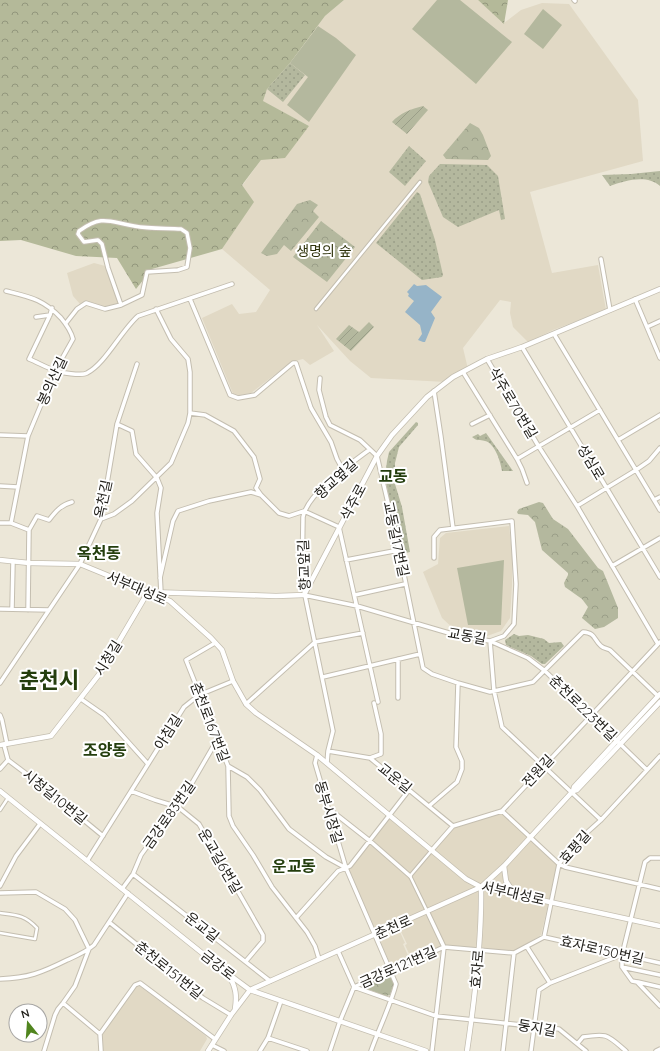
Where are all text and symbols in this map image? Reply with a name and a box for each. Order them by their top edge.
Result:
park label: 생명의 숲 [296,242,352,260]
street label: 봉의산길 [33,354,71,408]
street label: 삭주로70번길 [485,364,541,442]
street label: 성심로 [573,441,609,483]
street label: 향교옆길 [311,455,361,503]
district label: 교동 [378,466,408,486]
street label: 옥천길 [90,478,116,520]
street label: 삭주로 [336,481,370,523]
street label: 교동길17번길 [379,500,413,578]
street label: 향교앞길 [294,539,314,591]
district label: 옥천동 [77,543,121,563]
street label: 서부대성로 [104,567,170,609]
street label: 교동길 [446,624,488,648]
street label: 시청길 [90,637,126,679]
district label: 춘천시 [19,666,79,694]
street label: 춘천로223번길 [545,671,621,745]
street label: 춘천로167번길 [186,679,234,765]
street label: 아침길 [150,711,186,753]
district label: 조양동 [83,740,127,760]
street label: 전원길 [518,751,558,791]
street label: 교운길 [374,759,416,797]
street label: 시청길10번길 [19,765,91,829]
street label: 금강로83번길 [139,777,199,853]
street label: 동부시장길 [311,779,347,845]
street label: 운교길6번길 [194,825,246,897]
street label: 효평길 [555,827,595,867]
district label: 운교동 [272,856,316,876]
street label: 서부대성로 [480,877,547,909]
street label: 운교길 [181,908,223,946]
street label: 춘천로 [372,911,414,943]
street label: 효자로150번길 [558,932,646,968]
street label: 춘천로151번길 [131,937,207,1003]
street label: 금강로121번길 [357,942,439,992]
street label: 금강로 [197,946,239,984]
street label: 효자로 [466,949,488,989]
north arrow [8,1003,48,1043]
text: N [19,1006,31,1021]
street label: 둥지길 [516,1016,558,1040]

